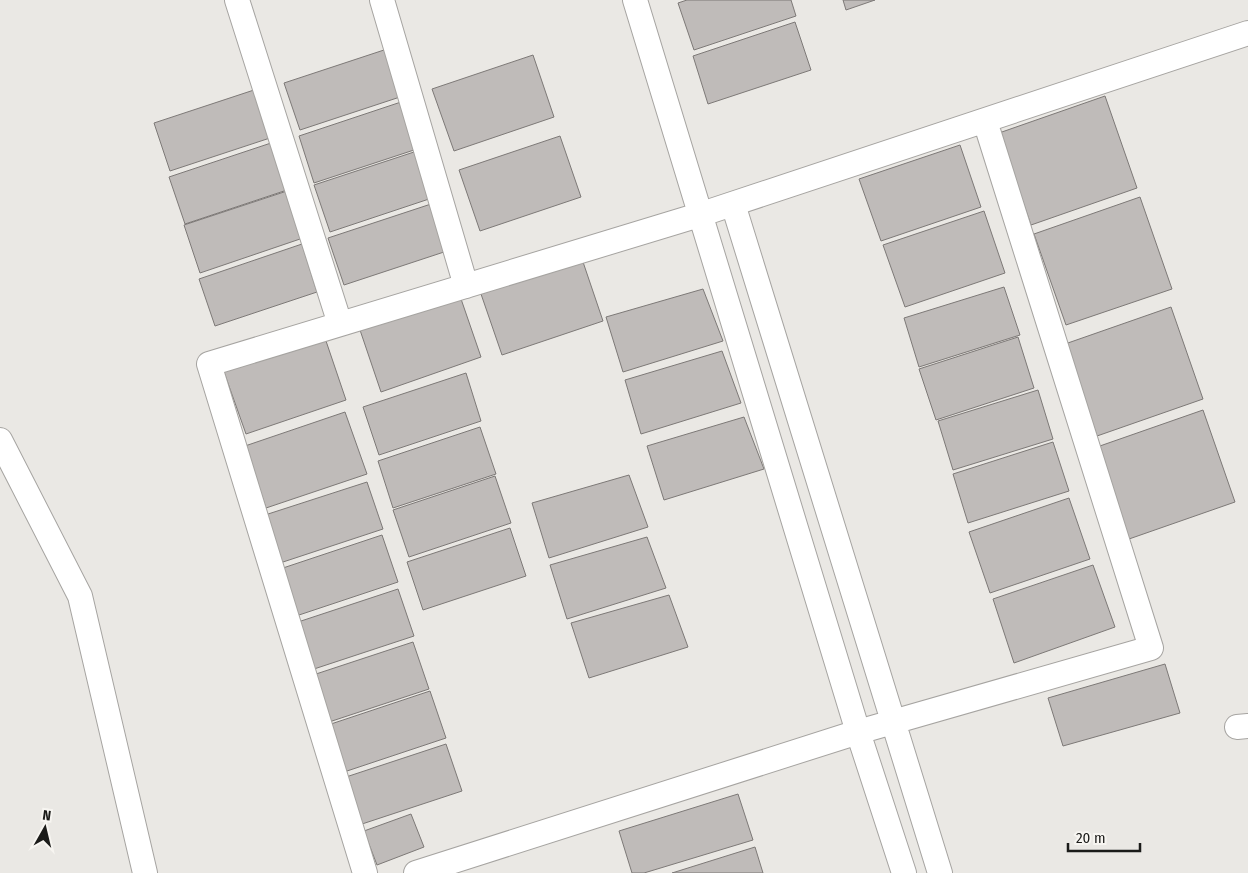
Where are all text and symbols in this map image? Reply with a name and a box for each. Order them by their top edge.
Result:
north arrow [20,803,70,853]
text: N [41,807,52,825]
scale bar [1068,820,1140,852]
text: 20 m [1076,829,1106,847]

